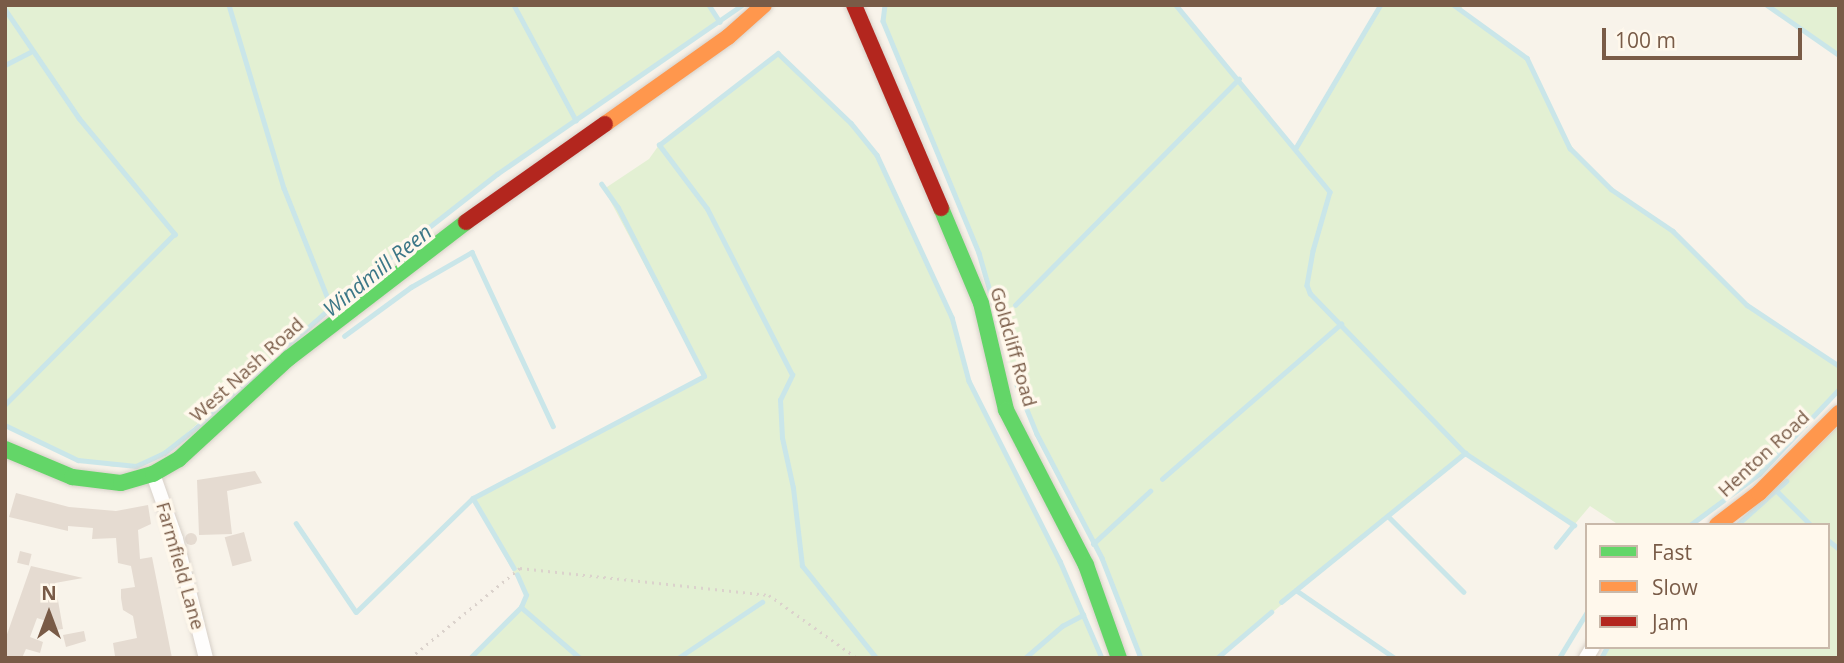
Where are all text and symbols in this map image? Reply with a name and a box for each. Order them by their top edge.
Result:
scale bar [1606,14,1806,58]
text: 100 m [1615,26,1676,54]
water label: Windmill Reen [318,219,436,321]
street label: Goldcliff Road [985,285,1041,409]
street label: West Nash Road [186,313,308,427]
street label: Henton Road [1714,406,1814,502]
street label: Farmfield Lane [151,500,209,632]
legend [1585,523,1830,649]
text: Fast [1652,538,1692,566]
text: Slow [1652,573,1698,601]
north arrow [14,579,84,649]
text: N [41,580,57,606]
text: Jam [1652,608,1689,636]

